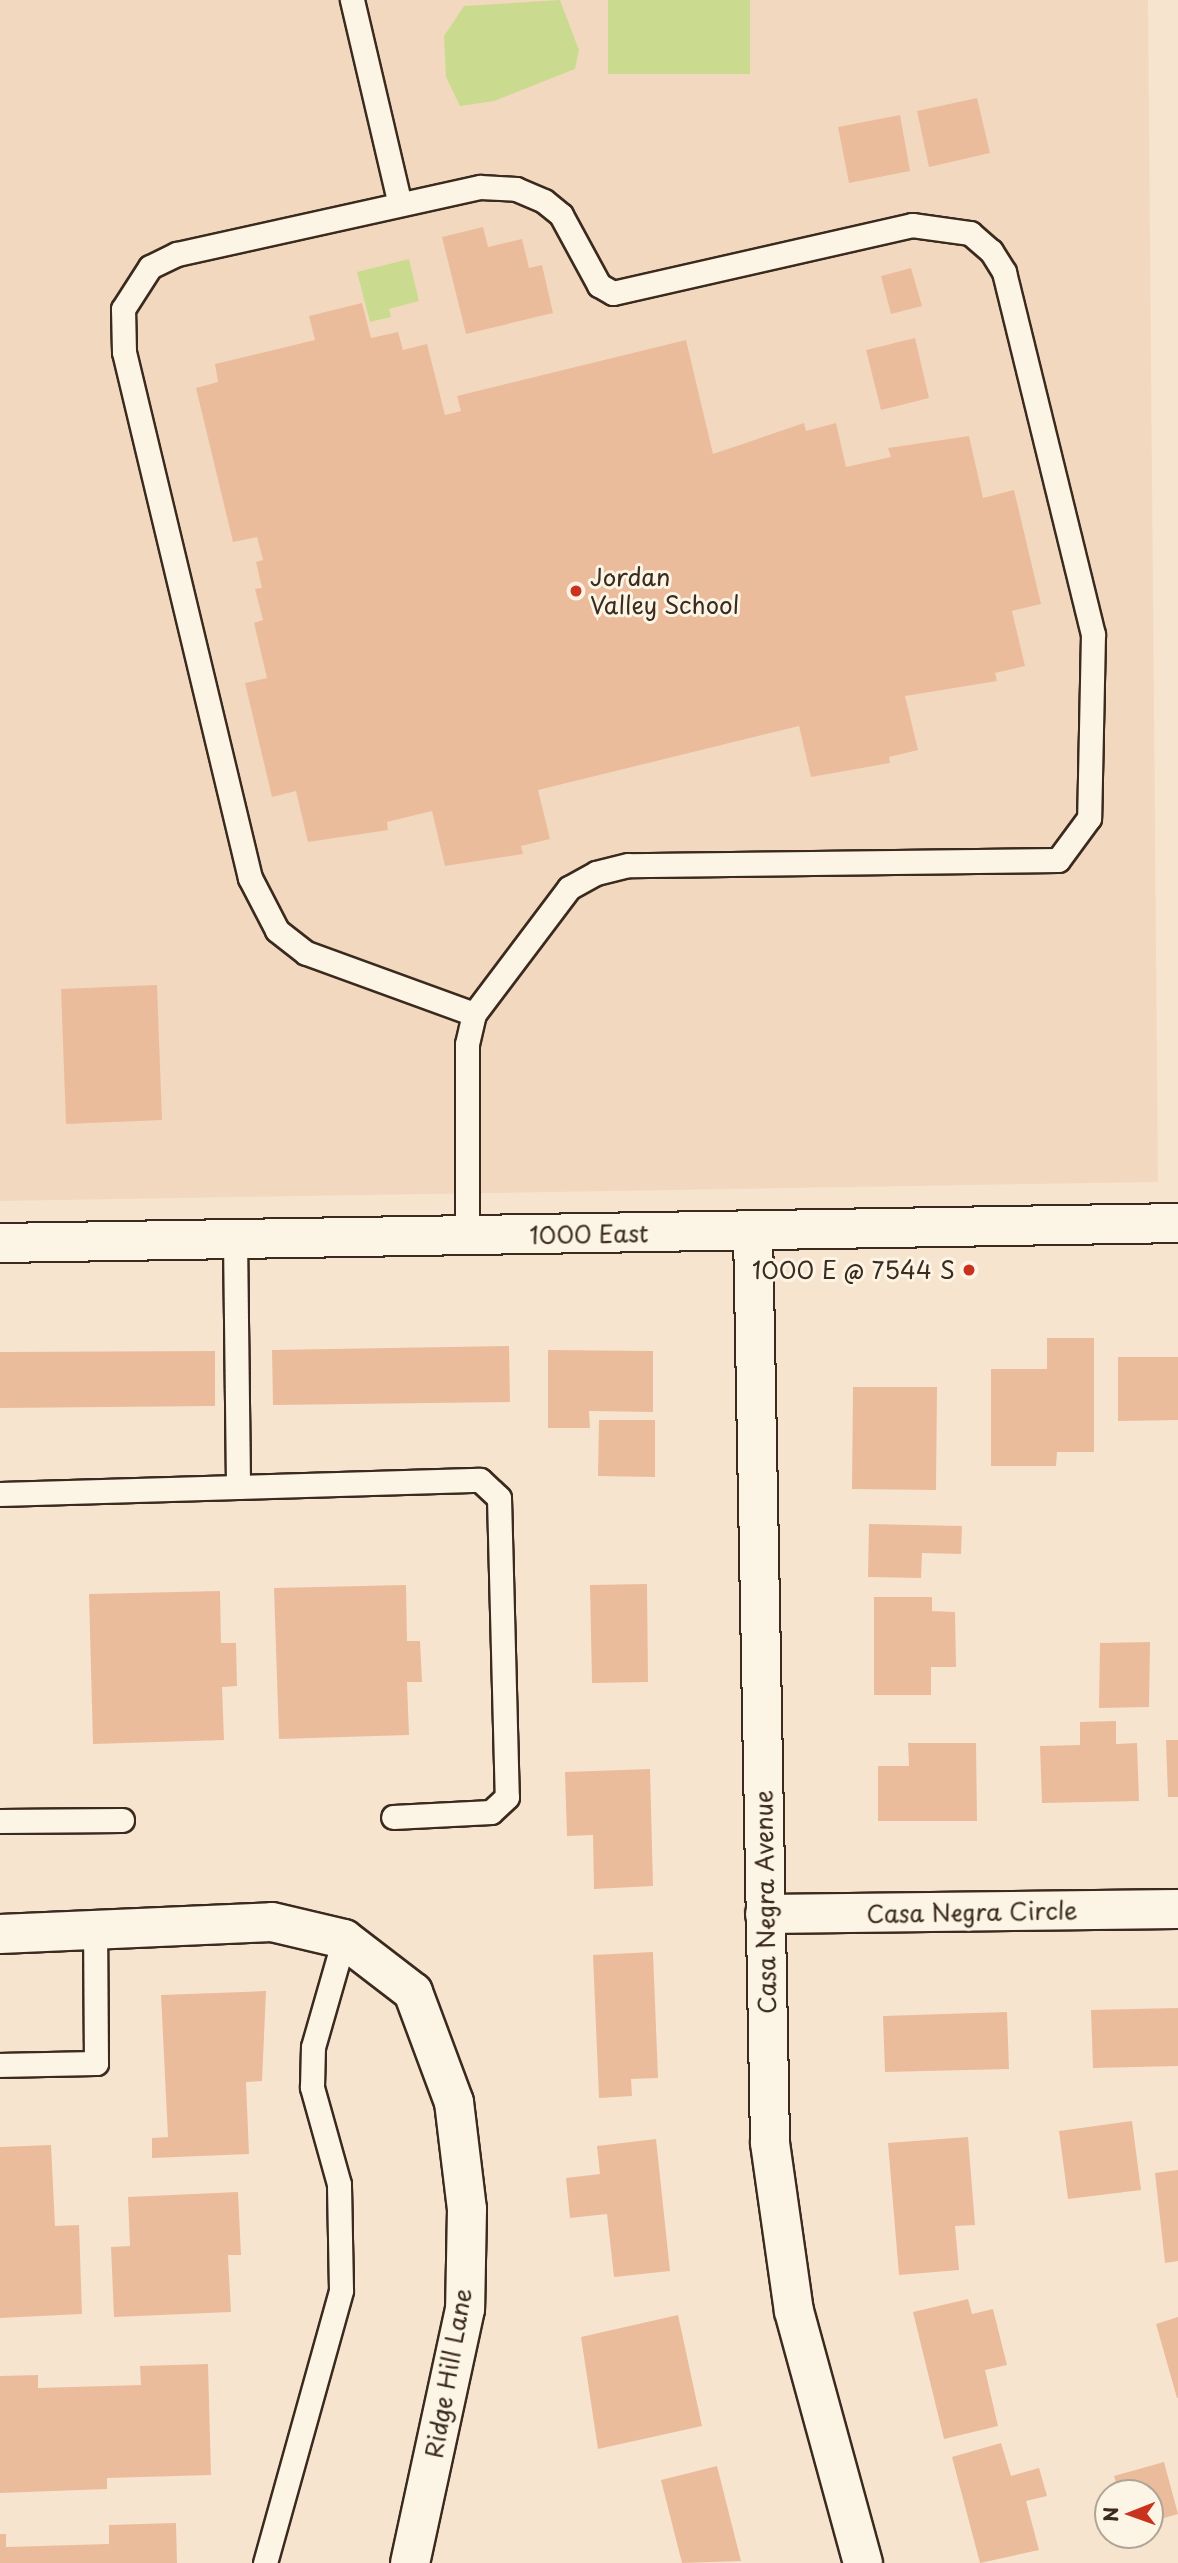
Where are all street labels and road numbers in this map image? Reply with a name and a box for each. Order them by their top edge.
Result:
street label: 1000 East [529,1219,649,1249]
street label: Casa Negra Avenue [749,1788,781,2016]
street label: Casa Negra Circle [865,1896,1079,1928]
street label: Ridge Hill Lane [419,2285,477,2461]

